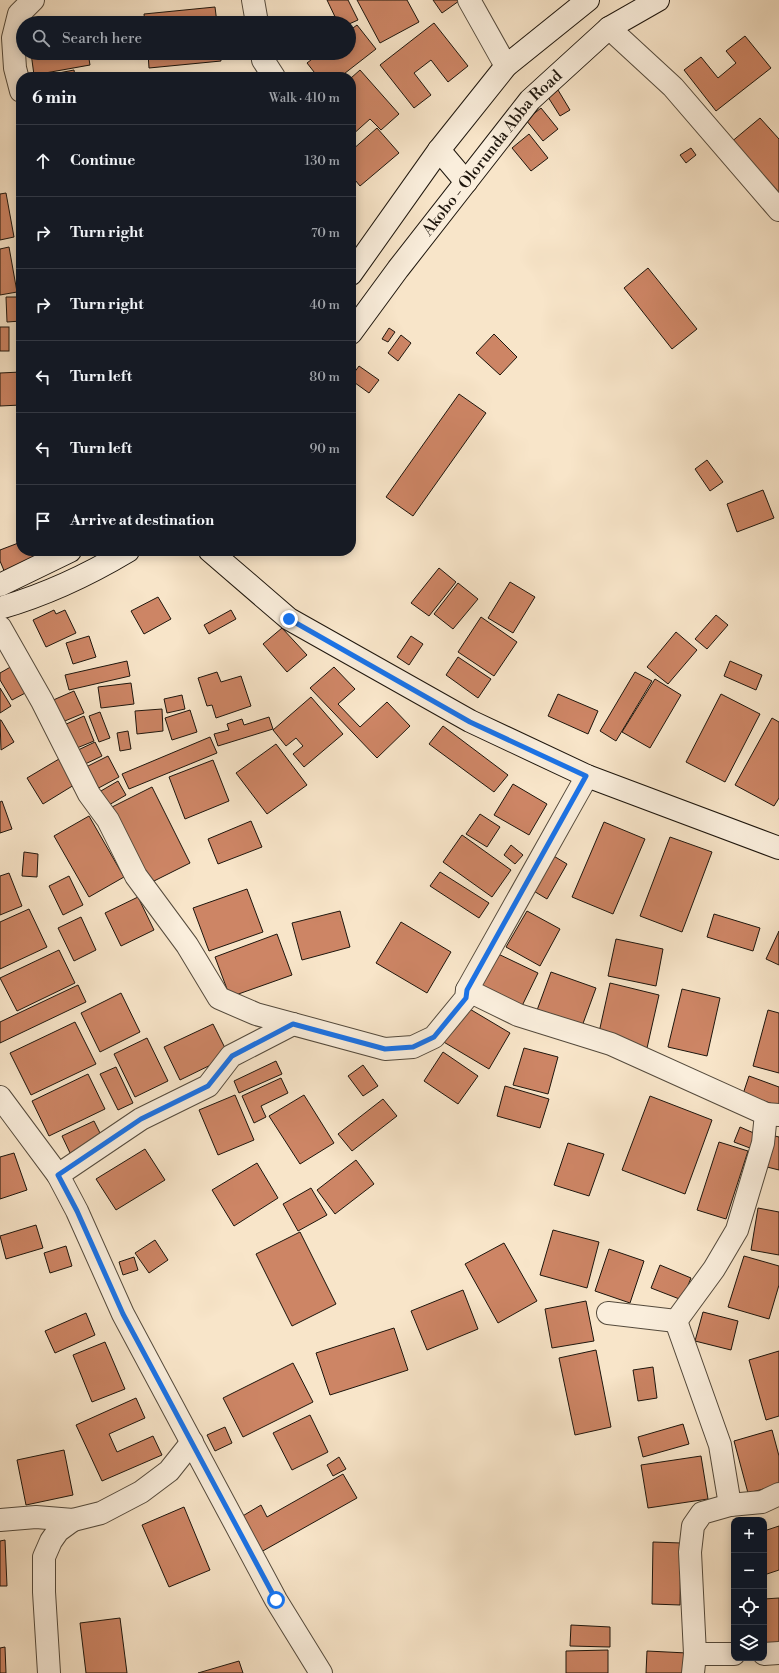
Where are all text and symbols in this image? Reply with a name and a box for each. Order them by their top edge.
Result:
search box [16,16,356,60]
icon: search [30,27,52,49]
text: Search here [62,29,142,48]
street label: Akobo - Olorunda Abba Road [417,66,566,241]
text: 6 min [32,87,77,109]
text: Walk · 410 m [269,90,340,106]
icon: ahead [32,150,54,172]
text: Continue [70,151,135,170]
text: 130 m [305,153,340,169]
icon: right [32,222,54,244]
text: Turn right [70,223,144,242]
text: 70 m [311,225,340,241]
icon: right [32,294,54,316]
text: Turn right [70,295,144,314]
text: 40 m [310,297,340,313]
icon: left [32,366,54,388]
text: Turn left [70,367,132,386]
text: 80 m [309,369,340,385]
icon: left [32,438,54,460]
text: Turn left [70,439,132,458]
text: 90 m [309,441,340,457]
icon: arrive [32,510,54,532]
text: Arrive at destination [70,511,214,530]
route end [280,610,298,628]
map controls [731,1517,767,1661]
button: + [731,1517,767,1553]
button: − [731,1553,767,1589]
button: locate [731,1589,767,1625]
route start [267,1591,285,1609]
button: layers [731,1625,767,1661]

